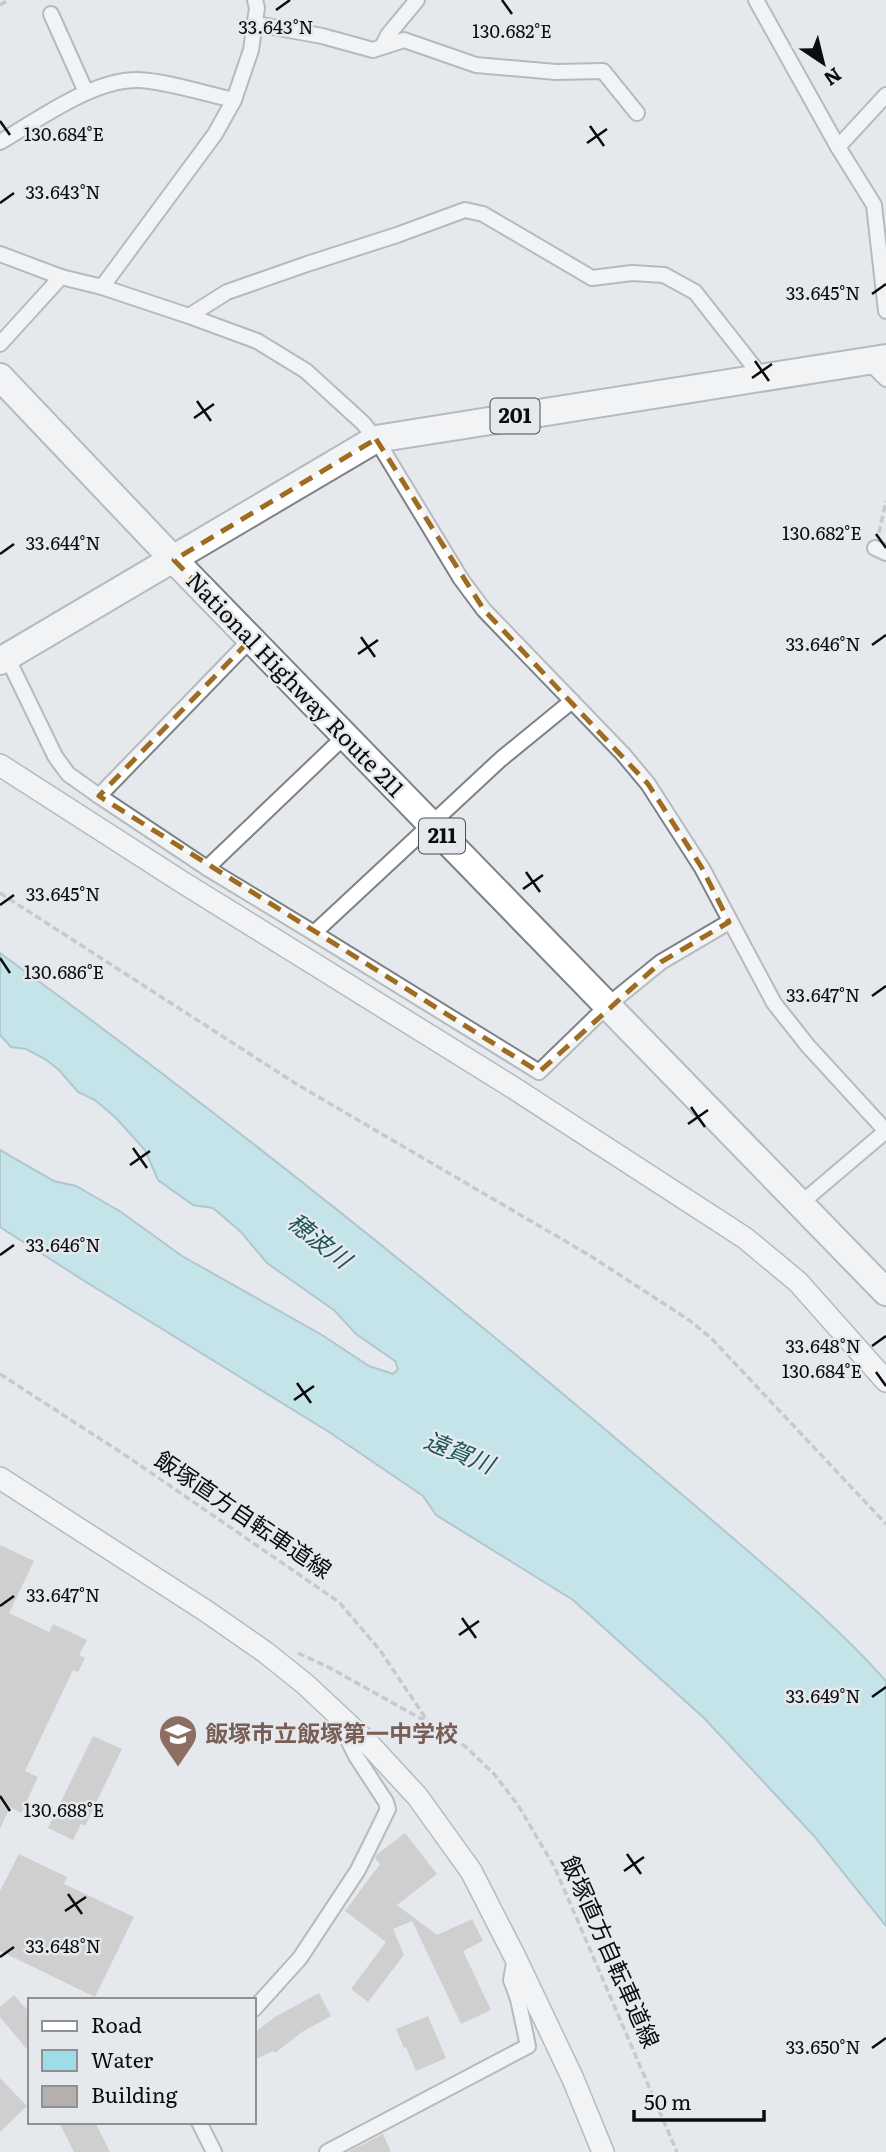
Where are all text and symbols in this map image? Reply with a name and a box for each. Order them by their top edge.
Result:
text: 33.643°N [238,13,314,40]
text: 130.682°E [472,17,552,44]
north arrow [788,28,858,98]
text: N [819,62,848,94]
text: 130.684°E [24,120,104,147]
text: 33.643°N [25,178,101,205]
text: 33.645°N [786,279,860,306]
road number: 201 [490,398,540,434]
text: 130.682°E [782,519,862,546]
text: 33.644°N [25,529,101,556]
street label: National Highway Route 211 [179,563,413,804]
text: 33.646°N [785,630,861,657]
road number: 211 [419,818,465,854]
text: 33.645°N [26,880,100,907]
text: 130.686°E [24,958,104,985]
text: 33.647°N [786,981,860,1008]
water label: 穂波川 [281,1203,362,1277]
text: 33.646°N [25,1231,101,1258]
text: 33.648°N [785,1332,861,1359]
text: 130.684°E [782,1357,862,1384]
water label: 遠賀川 [420,1421,503,1482]
street label: 飯塚直方自転車道線 [149,1441,339,1585]
text: 33.647°N [26,1581,100,1608]
text: 33.649°N [786,1682,860,1709]
school or university icon: 飯塚市立飯塚第一中学校 [157,1713,199,1768]
place label: 飯塚市立飯塚第一中学校 [205,1715,458,1749]
text: 130.688°E [24,1796,104,1823]
street label: 飯塚直方自転車道線 [554,1850,669,2053]
text: 33.648°N [25,1932,101,1959]
legend [28,1998,256,2124]
text: Road [91,2008,142,2039]
text: 33.650°N [785,2033,861,2060]
text: Water [91,2043,153,2074]
text: Building [91,2078,178,2109]
scale bar [634,2078,764,2122]
text: 50 m [644,2085,691,2116]

